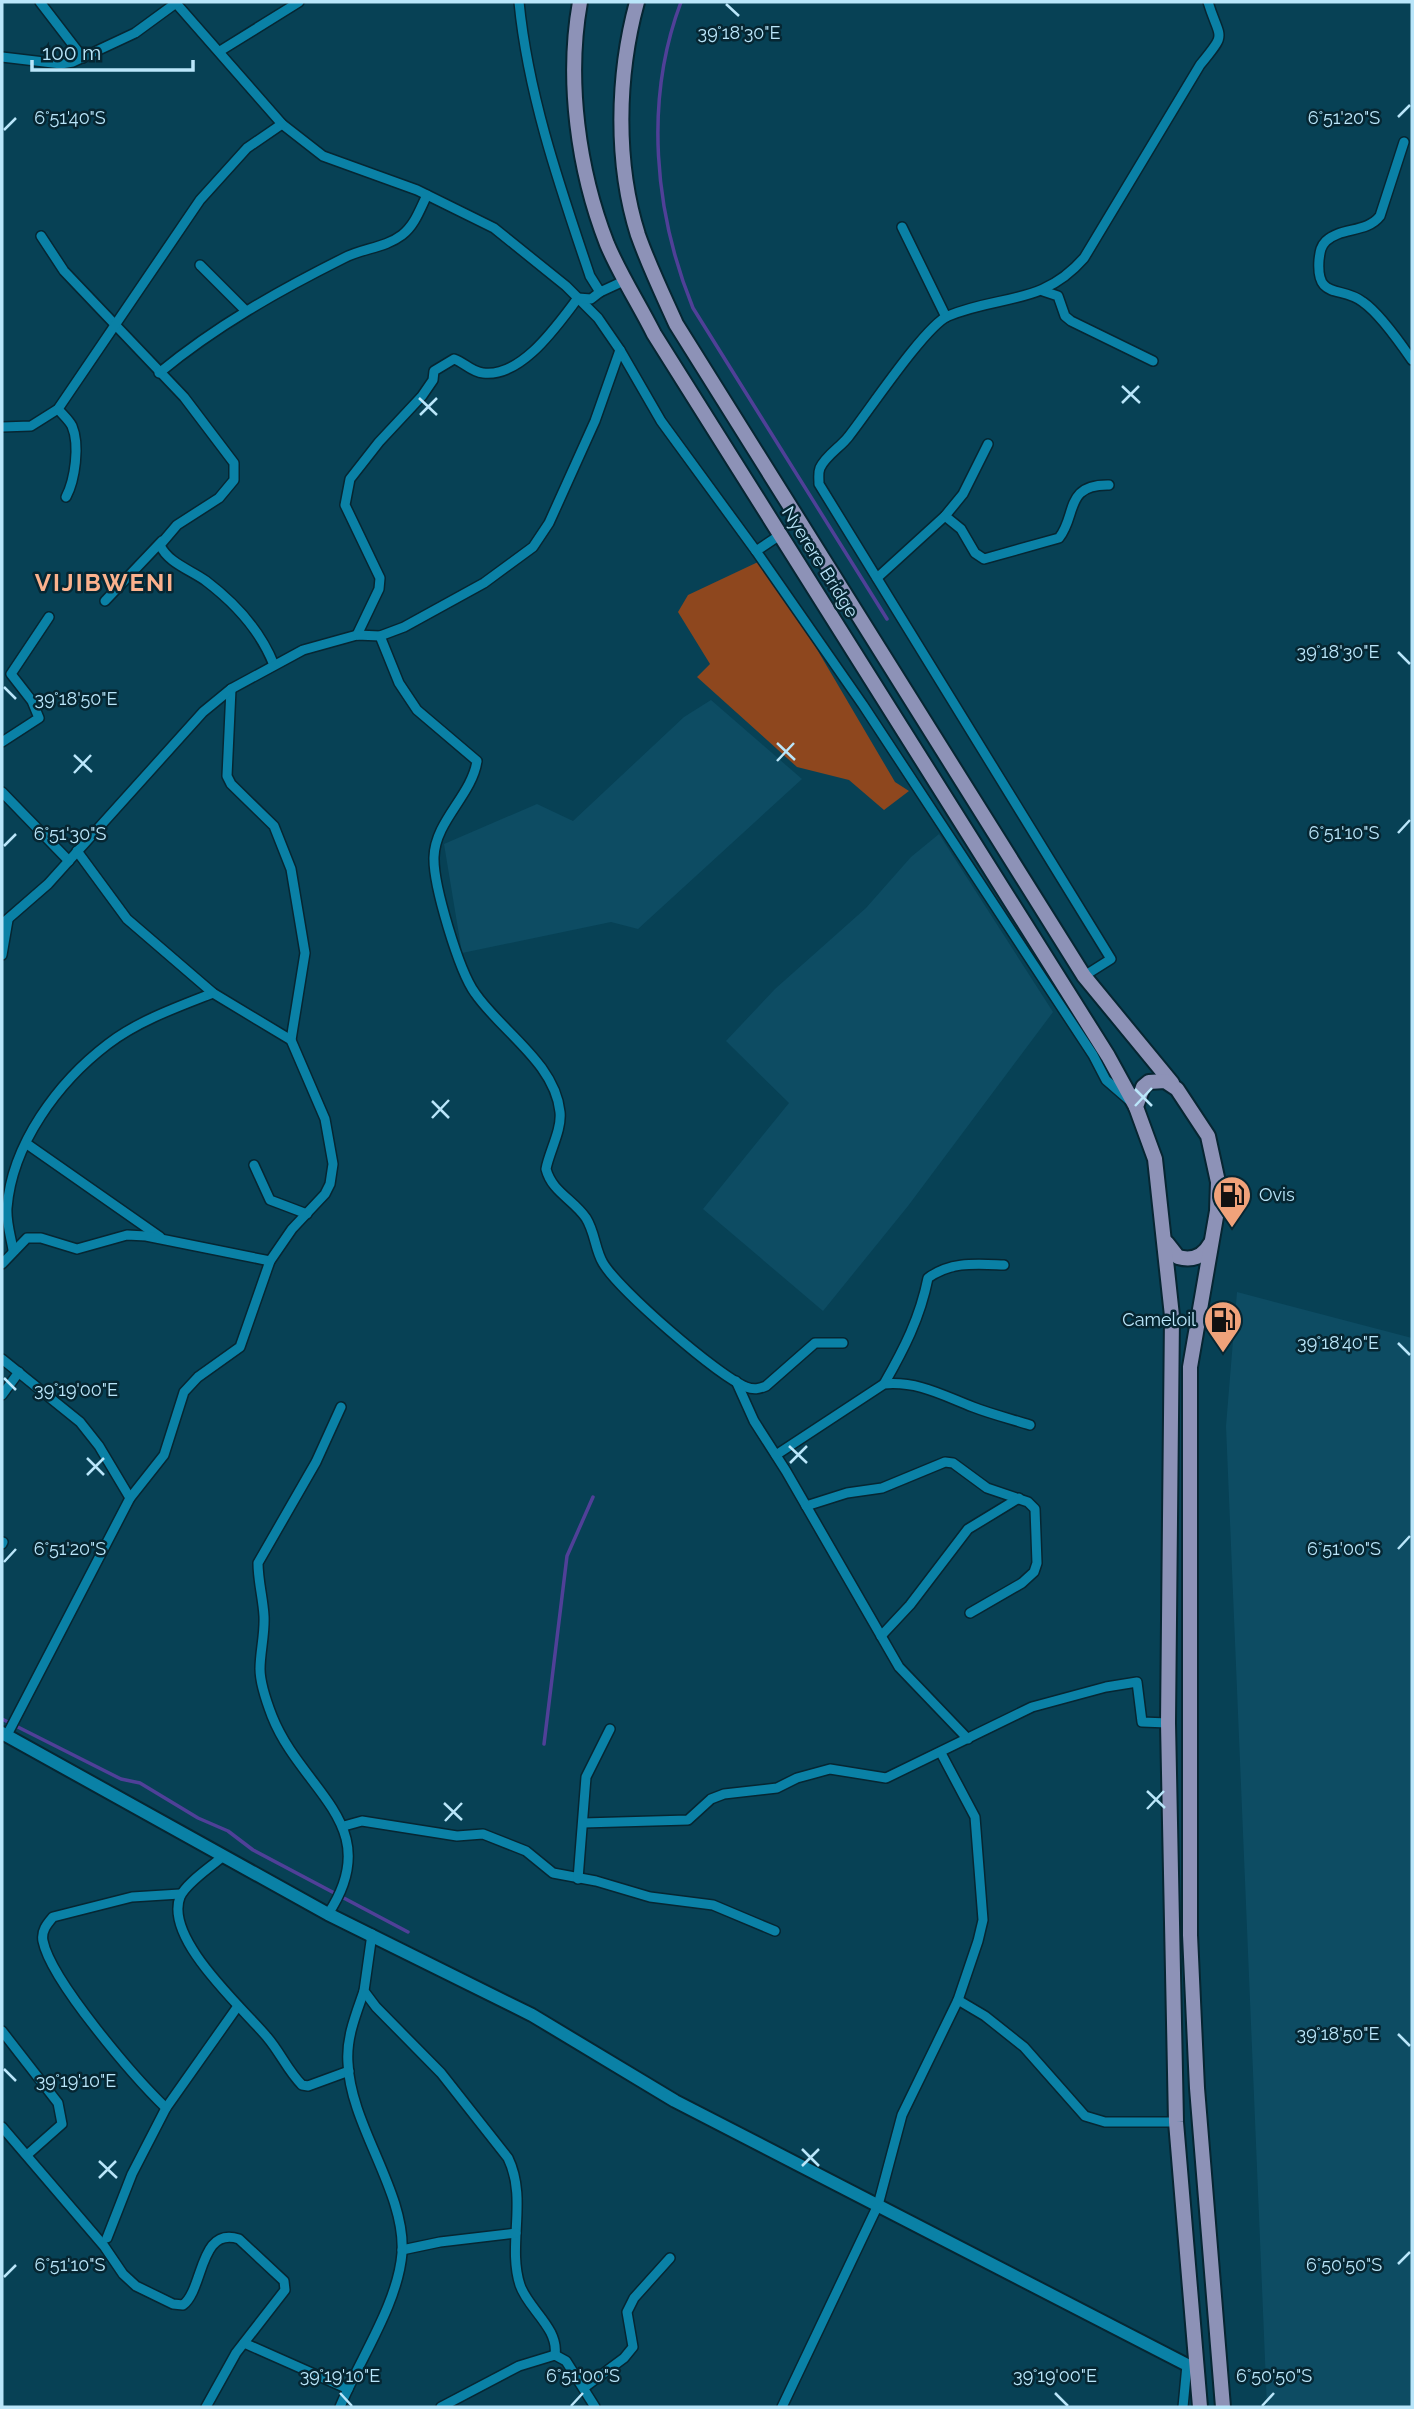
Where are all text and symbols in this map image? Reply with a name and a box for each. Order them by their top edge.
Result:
text: 39°18'30"E [698,22,780,43]
scale bar [32,28,192,72]
text: 100 m [42,40,101,65]
text: 6°51'40"S [34,107,106,128]
text: 6°51'20"S [1308,107,1380,128]
street label: Nyerere Bridge [778,502,863,621]
district label: VIJIBWENI [35,568,175,597]
text: 39°18'30"E [1297,641,1379,662]
text: 39°18'50"E [35,688,117,709]
text: 6°51'10"S [1309,822,1379,843]
text: 6°51'30"S [34,823,106,844]
fuel station icon: Ovis [1211,1174,1253,1229]
place label: Ovis [1259,1184,1295,1205]
fuel station icon: Cameloil [1202,1299,1244,1354]
place label: Cameloil [1122,1309,1196,1330]
text: 39°18'40"E [1297,1332,1379,1353]
text: 39°19'00"E [34,1379,118,1400]
text: 6°51'20"S [34,1538,106,1559]
text: 6°51'00"S [1307,1538,1381,1559]
text: 39°18'50"E [1297,2023,1379,2044]
text: 39°19'10"E [36,2070,116,2091]
text: 6°51'10"S [35,2254,105,2275]
text: 6°50'50"S [1306,2254,1382,2275]
text: 39°19'10"E [300,2365,380,2386]
text: 6°51'00"S [546,2365,620,2386]
text: 39°19'00"E [1013,2365,1097,2386]
text: 6°50'50"S [1236,2365,1312,2386]

